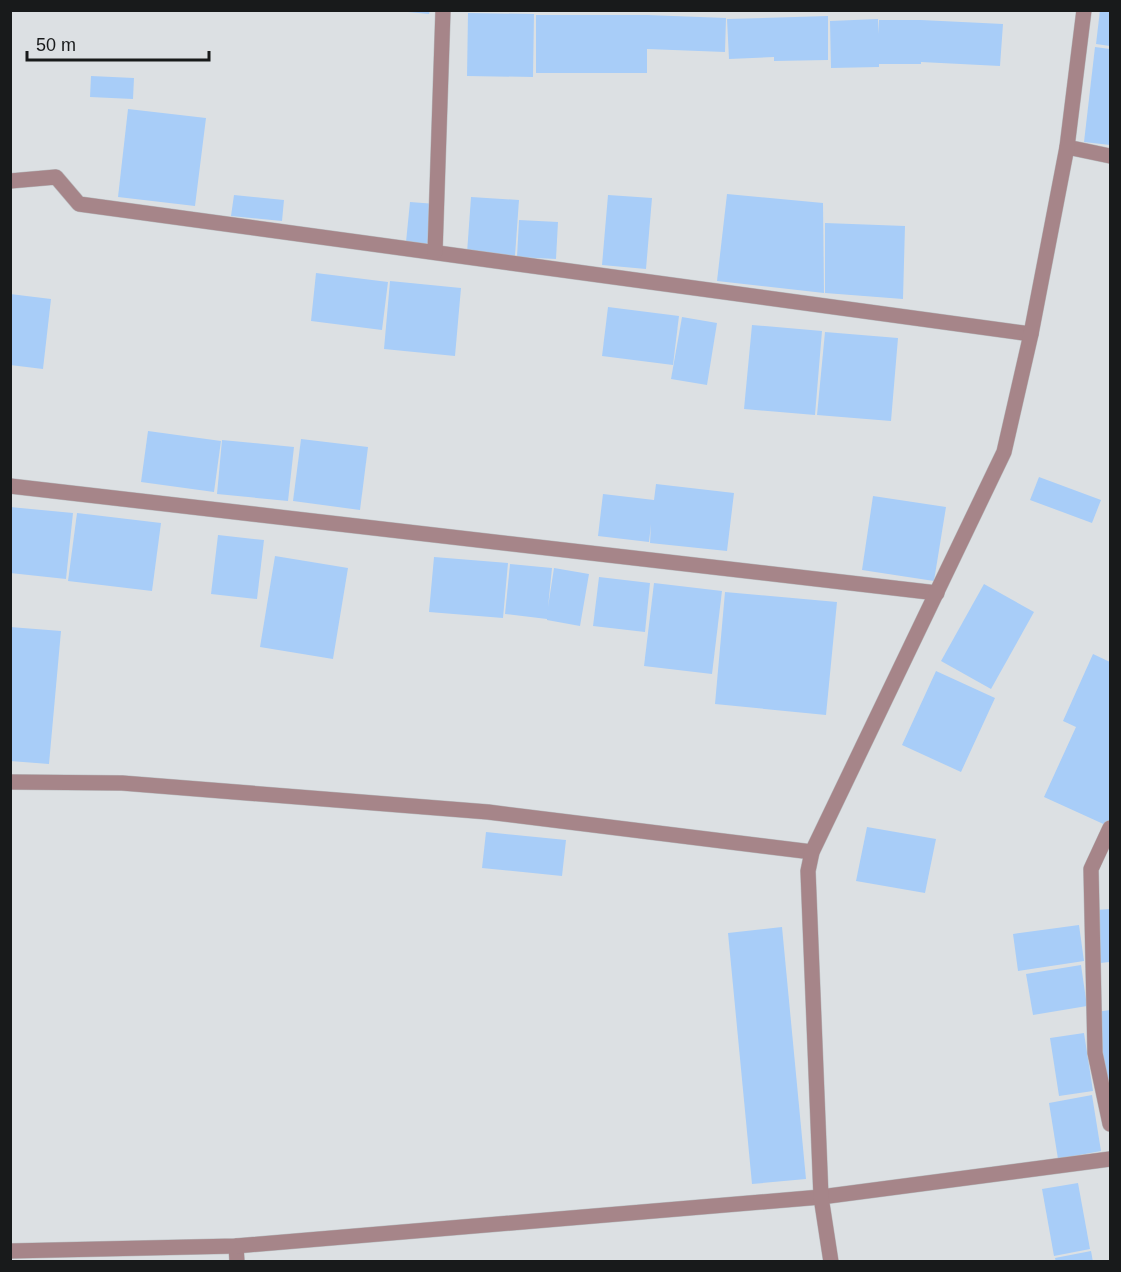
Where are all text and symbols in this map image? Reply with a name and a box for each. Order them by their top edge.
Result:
scale bar [27,24,208,62]
text: 50 m [36,35,76,55]

